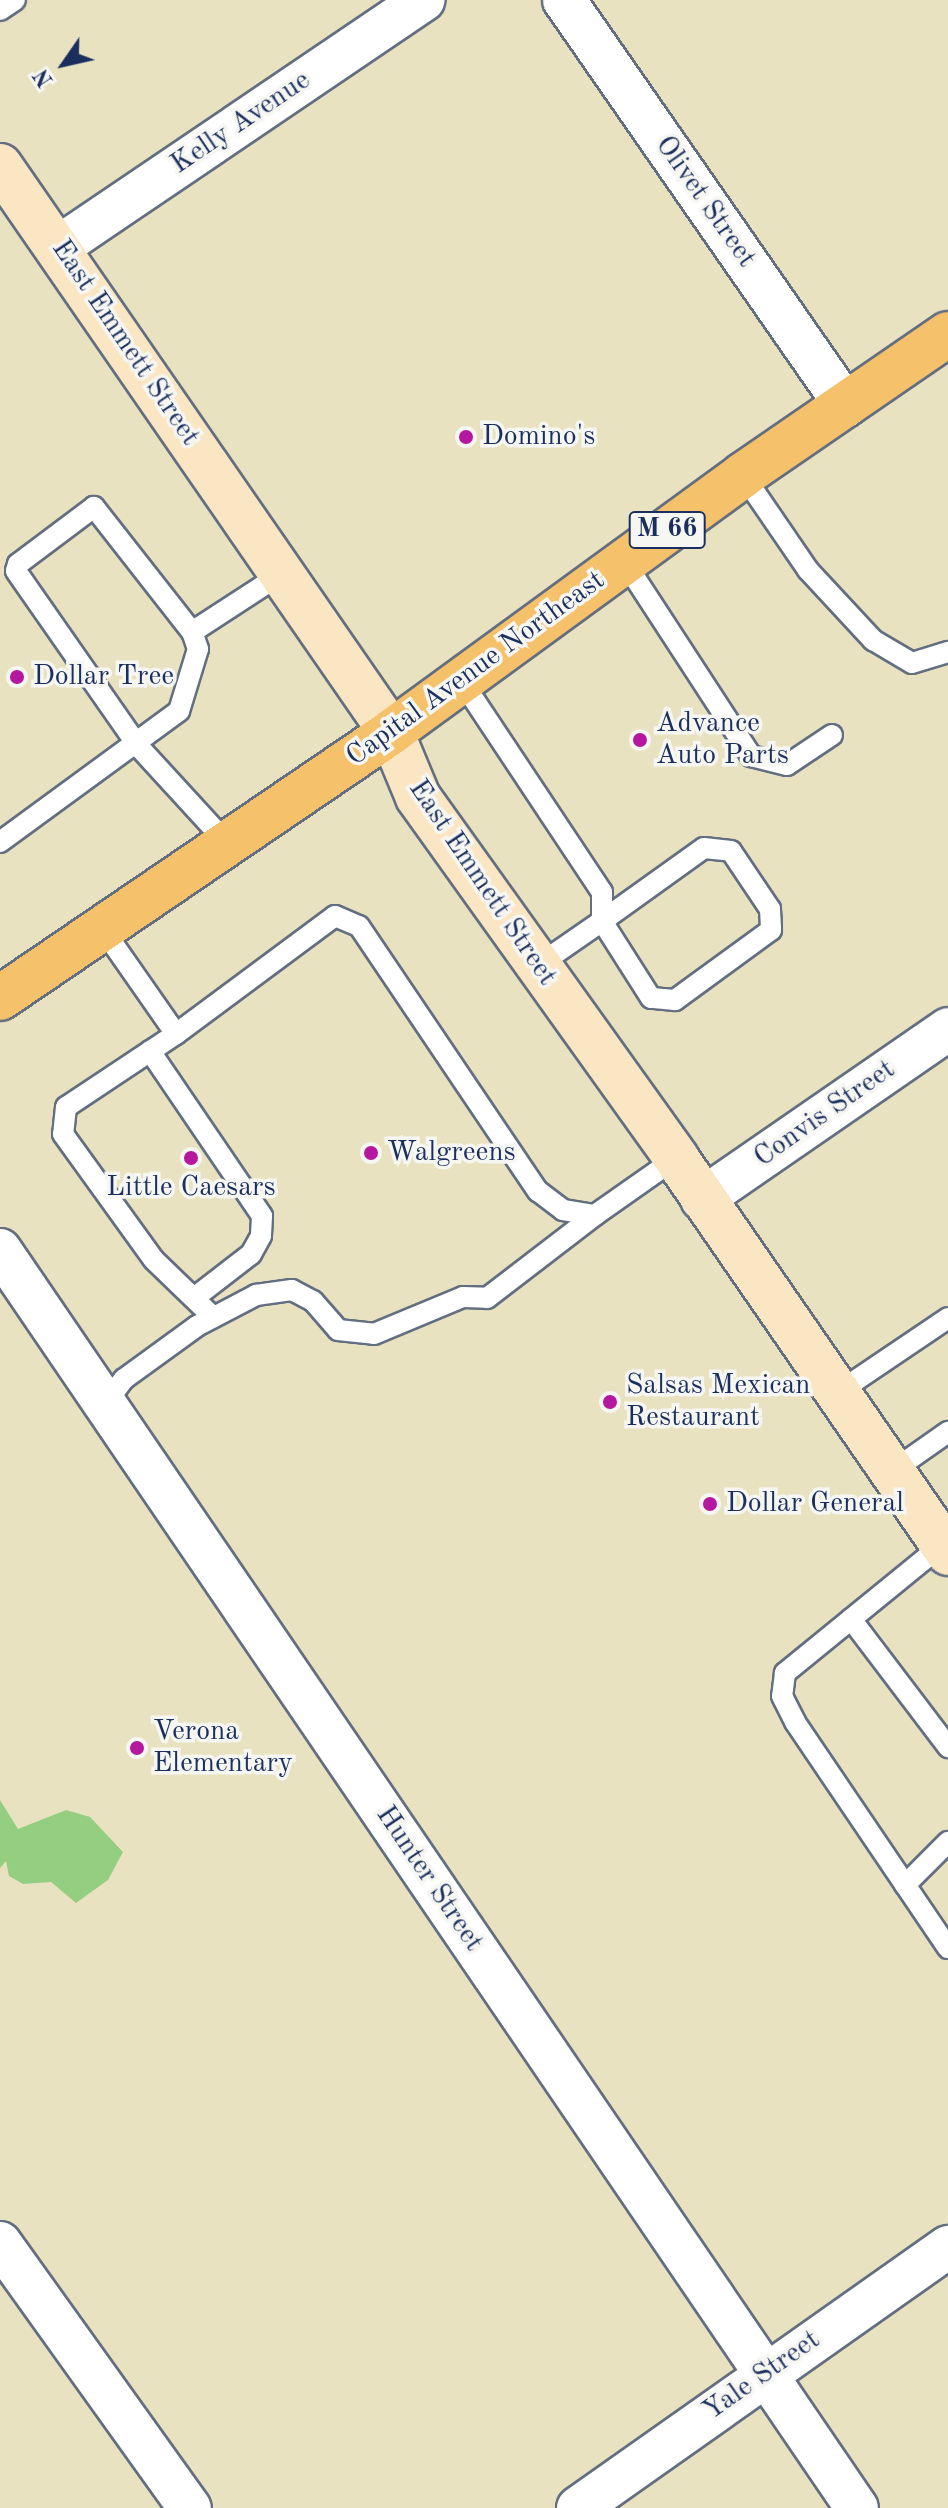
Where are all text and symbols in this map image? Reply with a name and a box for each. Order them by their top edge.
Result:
north arrow [24,24,104,104]
text: N [30,64,58,91]
street label: Kelly Avenue [165,64,317,182]
street label: Olivet Street [647,130,763,274]
street label: East Emmett Street [44,234,206,452]
place label: Domino's [482,420,595,454]
marker: Domino's [457,428,475,446]
road number: M 66 [627,508,707,552]
street label: Capital Avenue Northeast [340,564,612,774]
place label: Dollar Tree [33,660,174,694]
marker: Dollar Tree [8,668,26,686]
place label: Advance Auto Parts [656,707,789,773]
marker: Advance Auto Parts [631,731,649,749]
street label: East Emmett Street [401,774,563,992]
street label: Convis Street [748,1053,902,1175]
place label: Walgreens [387,1136,516,1170]
marker: Walgreens [362,1144,380,1162]
marker: Little Caesars [182,1149,200,1167]
place label: Little Caesars [106,1171,276,1205]
place label: Salsas Mexican Restaurant [626,1369,810,1435]
marker: Salsas Mexican Restaurant [601,1393,619,1411]
place label: Dollar General [726,1487,904,1521]
marker: Dollar General [701,1495,719,1513]
place label: Verona Elementary [153,1715,293,1781]
marker: Verona Elementary [128,1739,146,1757]
street label: Hunter Street [368,1800,490,1958]
street label: Yale Street [697,2324,827,2428]

